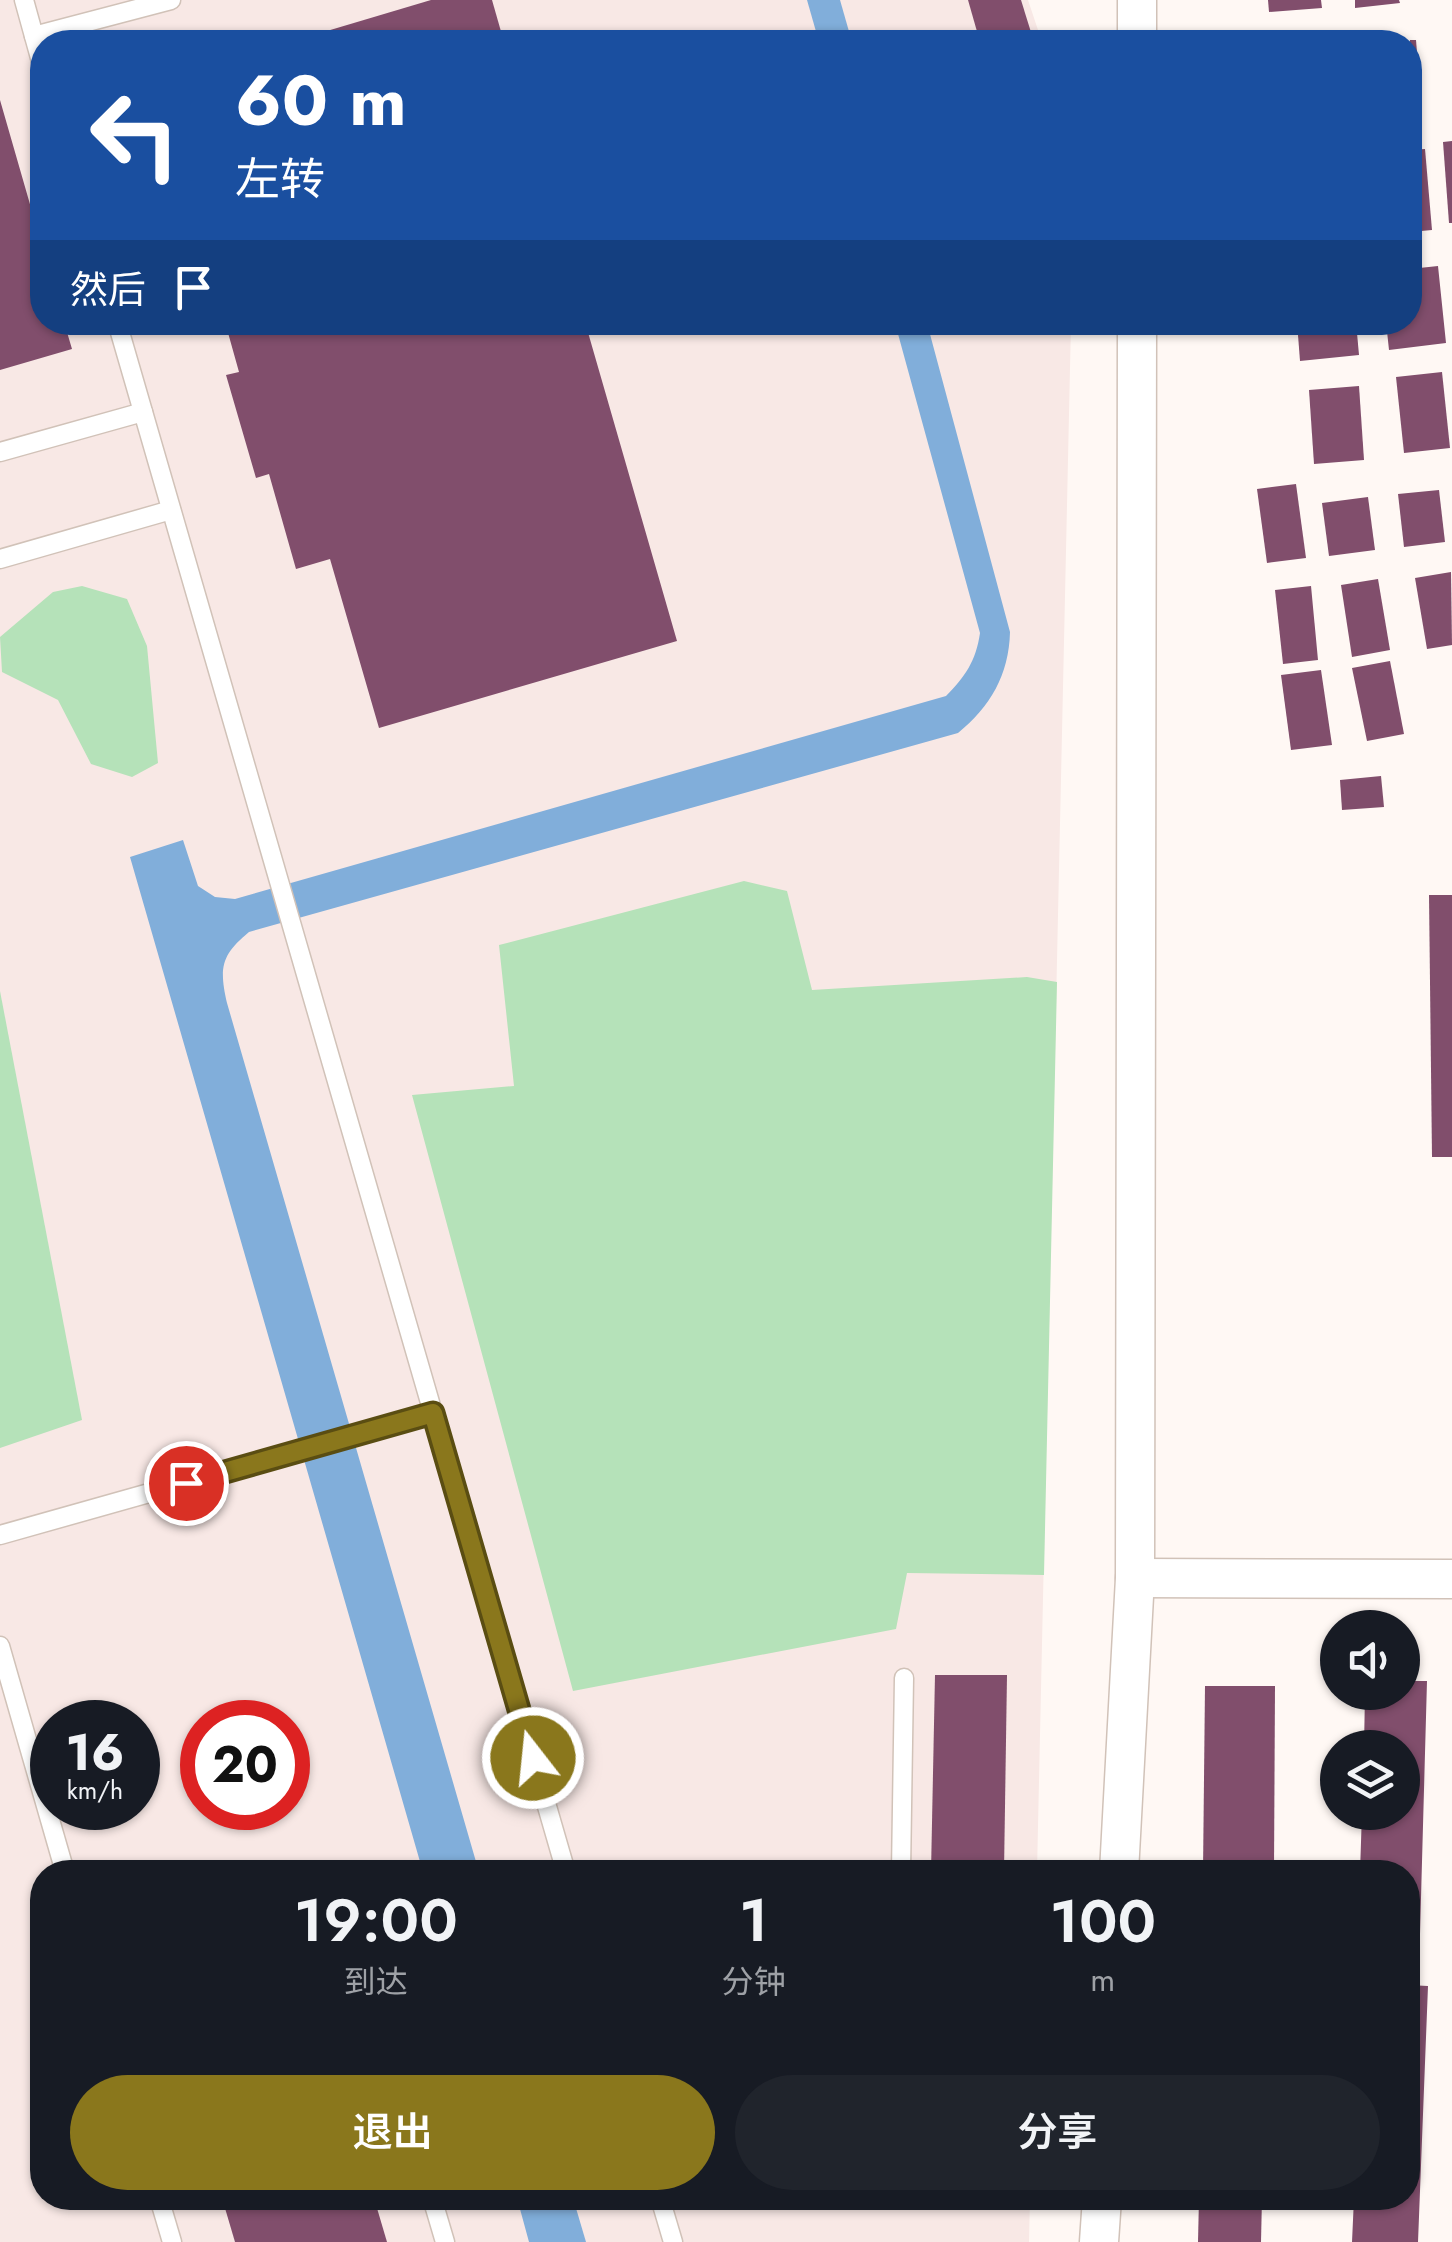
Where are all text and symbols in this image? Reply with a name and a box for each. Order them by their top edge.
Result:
text: 60 m [235,50,407,151]
icon: left [70,70,200,200]
text: 左转 [235,147,325,212]
icon: arrive [166,260,221,315]
text: 然后 [70,262,146,317]
pin [144,1441,229,1526]
icon: arrive [159,1456,214,1511]
map controls [1320,1610,1420,1830]
button: sound [1320,1610,1420,1710]
speed limit sign: 20 [180,1700,310,1830]
position arrow [481,1706,585,1810]
text: 16 [66,1716,124,1789]
button: layers [1320,1730,1420,1830]
text: km/h [67,1772,123,1808]
text: 19:00 [294,1877,458,1964]
text: 1 [739,1877,768,1964]
text: 100 [1050,1878,1156,1965]
text: m [1090,1957,1115,2003]
text: 到达 [344,1959,408,2005]
text: 分钟 [722,1959,786,2005]
button: 退出 [70,2075,715,2190]
button: 分享 [735,2075,1380,2190]

